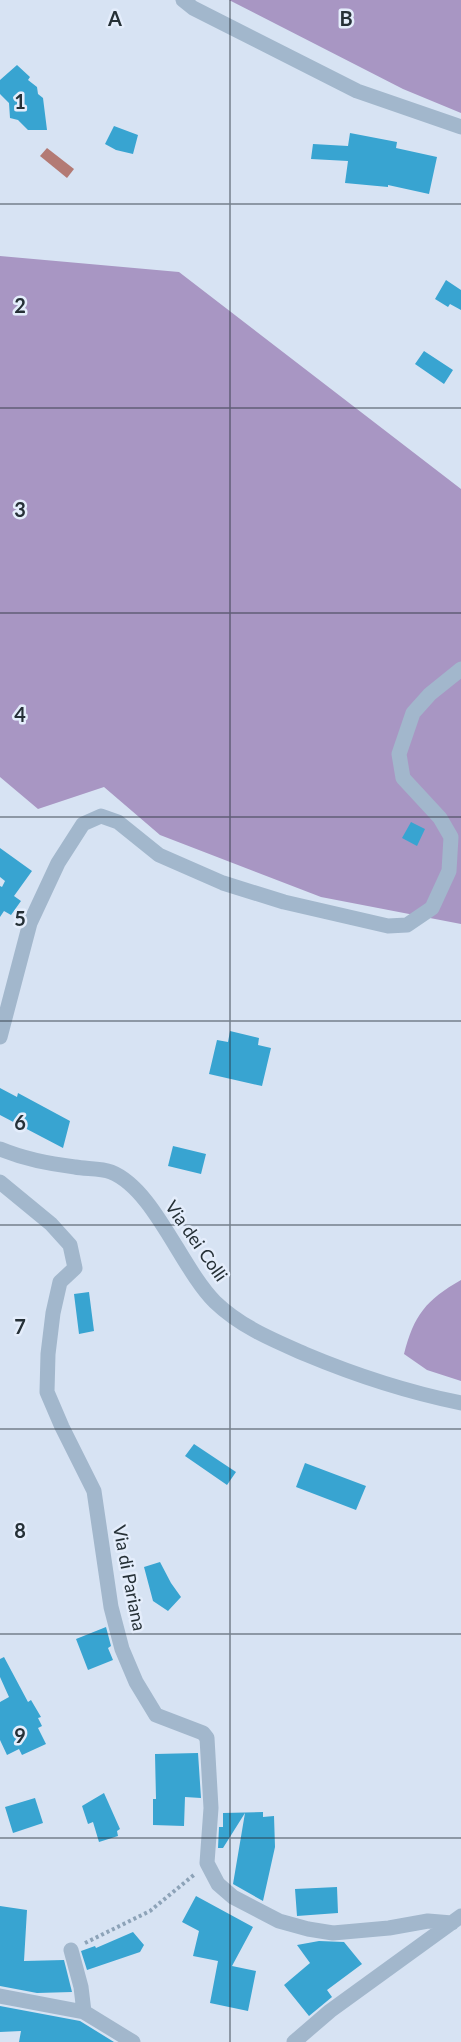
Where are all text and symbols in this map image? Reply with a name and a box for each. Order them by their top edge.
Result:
text: A [107,6,122,30]
text: B [339,6,353,30]
text: 1 [14,89,26,113]
text: 2 [14,293,26,317]
text: 3 [14,497,26,521]
text: 4 [14,702,26,726]
text: 5 [14,906,26,930]
text: 6 [14,1110,26,1134]
street label: Via dei Colli [161,1196,233,1285]
text: 7 [14,1314,26,1338]
text: 8 [14,1518,26,1542]
street label: Via di Pariana [109,1523,151,1633]
text: 9 [14,1723,26,1747]

